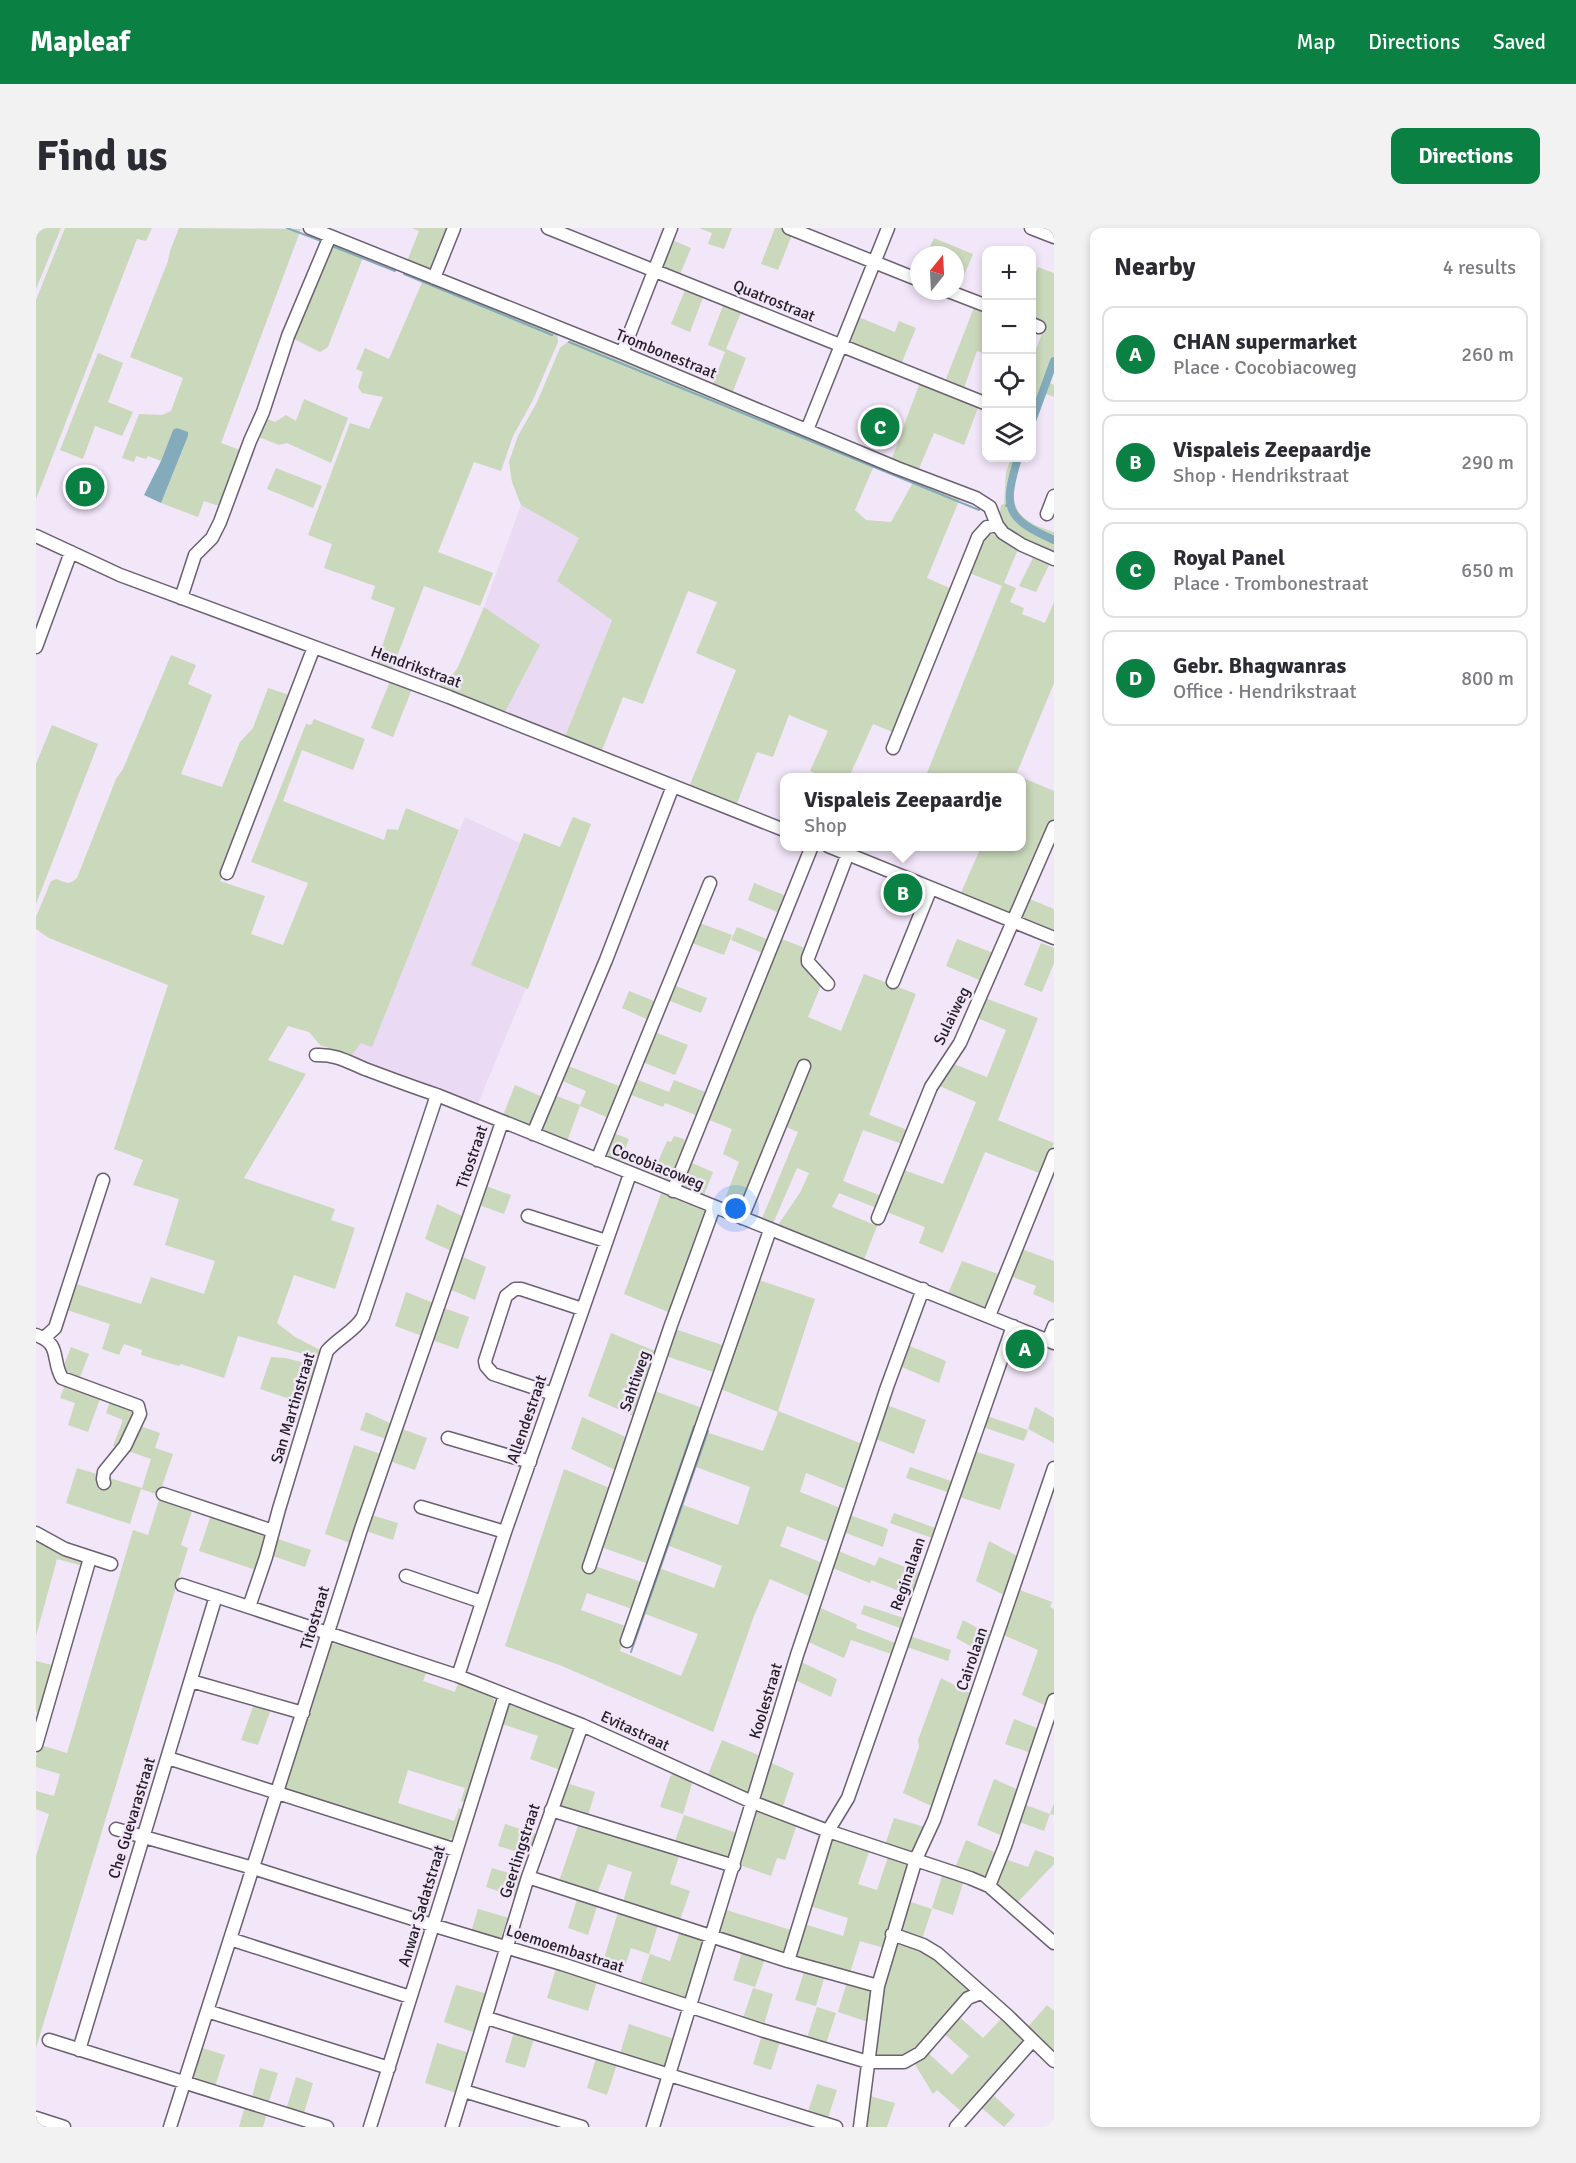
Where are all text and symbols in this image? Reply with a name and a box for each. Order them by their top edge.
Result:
text: Mapleaf [30,25,130,59]
text: Map [1297,29,1335,55]
text: Directions [1368,29,1460,55]
text: Saved [1493,29,1546,55]
button: Directions [1391,128,1540,184]
text: Find us [36,131,167,182]
north arrow [910,246,964,300]
map controls [982,246,1036,462]
button: + [982,246,1036,300]
text: Nearby [1114,251,1195,283]
text: 4 results [1443,255,1516,280]
street label: Quatrostraat [730,275,818,327]
button: − [982,300,1036,354]
street label: Trombonestraat [613,325,720,384]
text: CHAN supermarket [1173,328,1357,355]
text: A [1129,342,1142,367]
text: 260 m [1461,342,1514,367]
button: locate [982,354,1036,408]
text: Place · Cocobiacoweg [1173,355,1357,380]
pin: C [860,404,900,450]
button: layers [982,408,1036,462]
text: Vispaleis Zeepaardje [1173,436,1371,463]
text: B [1129,450,1142,475]
text: 290 m [1461,450,1514,475]
text: Shop · Hendrikstraat [1173,463,1349,488]
pin: D [65,464,104,510]
text: Royal Panel [1173,544,1285,571]
text: C [1129,558,1142,583]
text: 650 m [1461,558,1514,583]
text: Place · Trombonestraat [1173,571,1369,596]
street label: Hendrikstraat [368,641,464,693]
text: Gebr. Bhagwanras [1173,652,1346,679]
text: D [1129,666,1142,691]
text: 800 m [1461,666,1514,691]
text: Office · Hendrikstraat [1173,679,1356,704]
popup [780,773,1026,851]
text: Vispaleis Zeepaardje [804,786,1002,813]
text: Shop [804,813,847,838]
pin: B [884,870,922,916]
street label: Sulaiweg [929,984,975,1048]
street label: Titostraat [452,1122,492,1191]
street label: Cocobiacoweg [609,1139,707,1195]
your location [721,1194,750,1223]
pin: A [1006,1326,1044,1372]
street label: Sahtiweg [615,1348,655,1414]
street label: San Martinstraat [267,1350,320,1466]
street label: Allendestraat [503,1372,552,1466]
street label: Reginalaan [886,1535,930,1613]
street label: Titostraat [296,1583,334,1652]
street label: Cairolaan [952,1625,992,1693]
street label: Koolestraat [745,1660,787,1741]
street label: Evitastraat [597,1706,673,1756]
street label: Che Guevarastraat [104,1754,160,1881]
street label: Geerlingstraat [495,1801,545,1901]
street label: Anwar Sadatstraat [394,1842,450,1969]
street label: Loemoembastraat [504,1921,627,1978]

